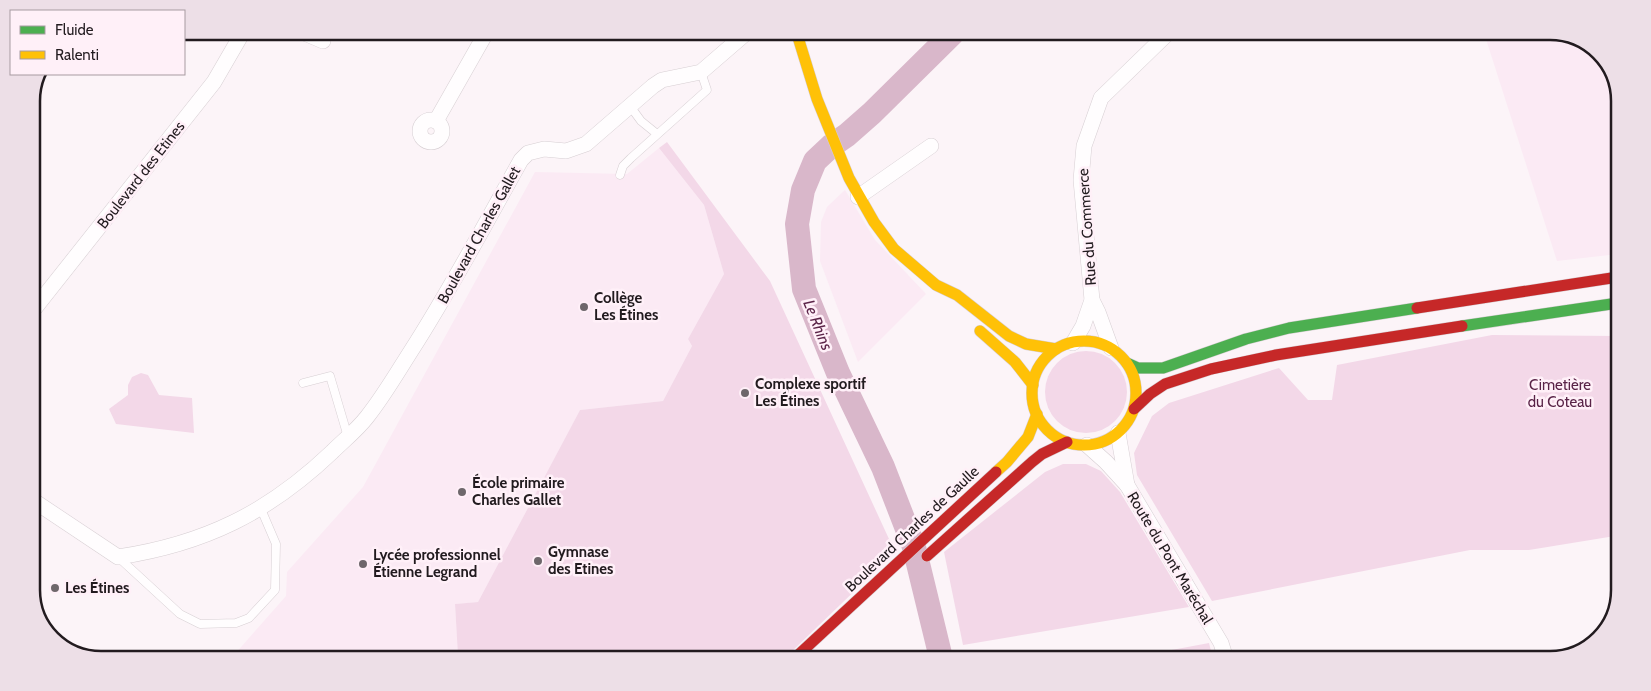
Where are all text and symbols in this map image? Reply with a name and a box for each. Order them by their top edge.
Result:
legend [10,10,185,75]
text: Fluide [55,21,94,39]
text: Ralenti [55,46,99,64]
street label: Boulevard des Etines [94,118,188,232]
street label: Boulevard Charles Gallet [434,163,524,307]
street label: Rue du Commerce [1074,167,1100,286]
place label: Collège Les Étines [594,289,658,324]
water label: Le Rhins [799,297,837,353]
marker: Collège Les Étines [578,301,590,313]
place label: Complexe sportif Les Étines [755,375,866,410]
park label: Cimetière du Coteau [1528,376,1592,411]
marker: Complexe sportif Les Étines [739,387,751,399]
street label: Boulevard Charles de Gaulle [841,462,983,596]
place label: École primaire Charles Gallet [472,473,565,509]
marker: École primaire Charles Gallet [456,486,468,498]
street label: Route du Pont Maréchal [1123,489,1217,628]
place label: Gymnase des Etines [548,543,613,578]
place label: Lycée professionnel Étienne Legrand [373,546,501,581]
marker: Gymnase des Etines [532,555,544,567]
marker: Lycée professionnel Étienne Legrand [357,558,369,570]
place label: Les Étines [65,578,129,597]
marker: Les Étines [49,582,61,594]

